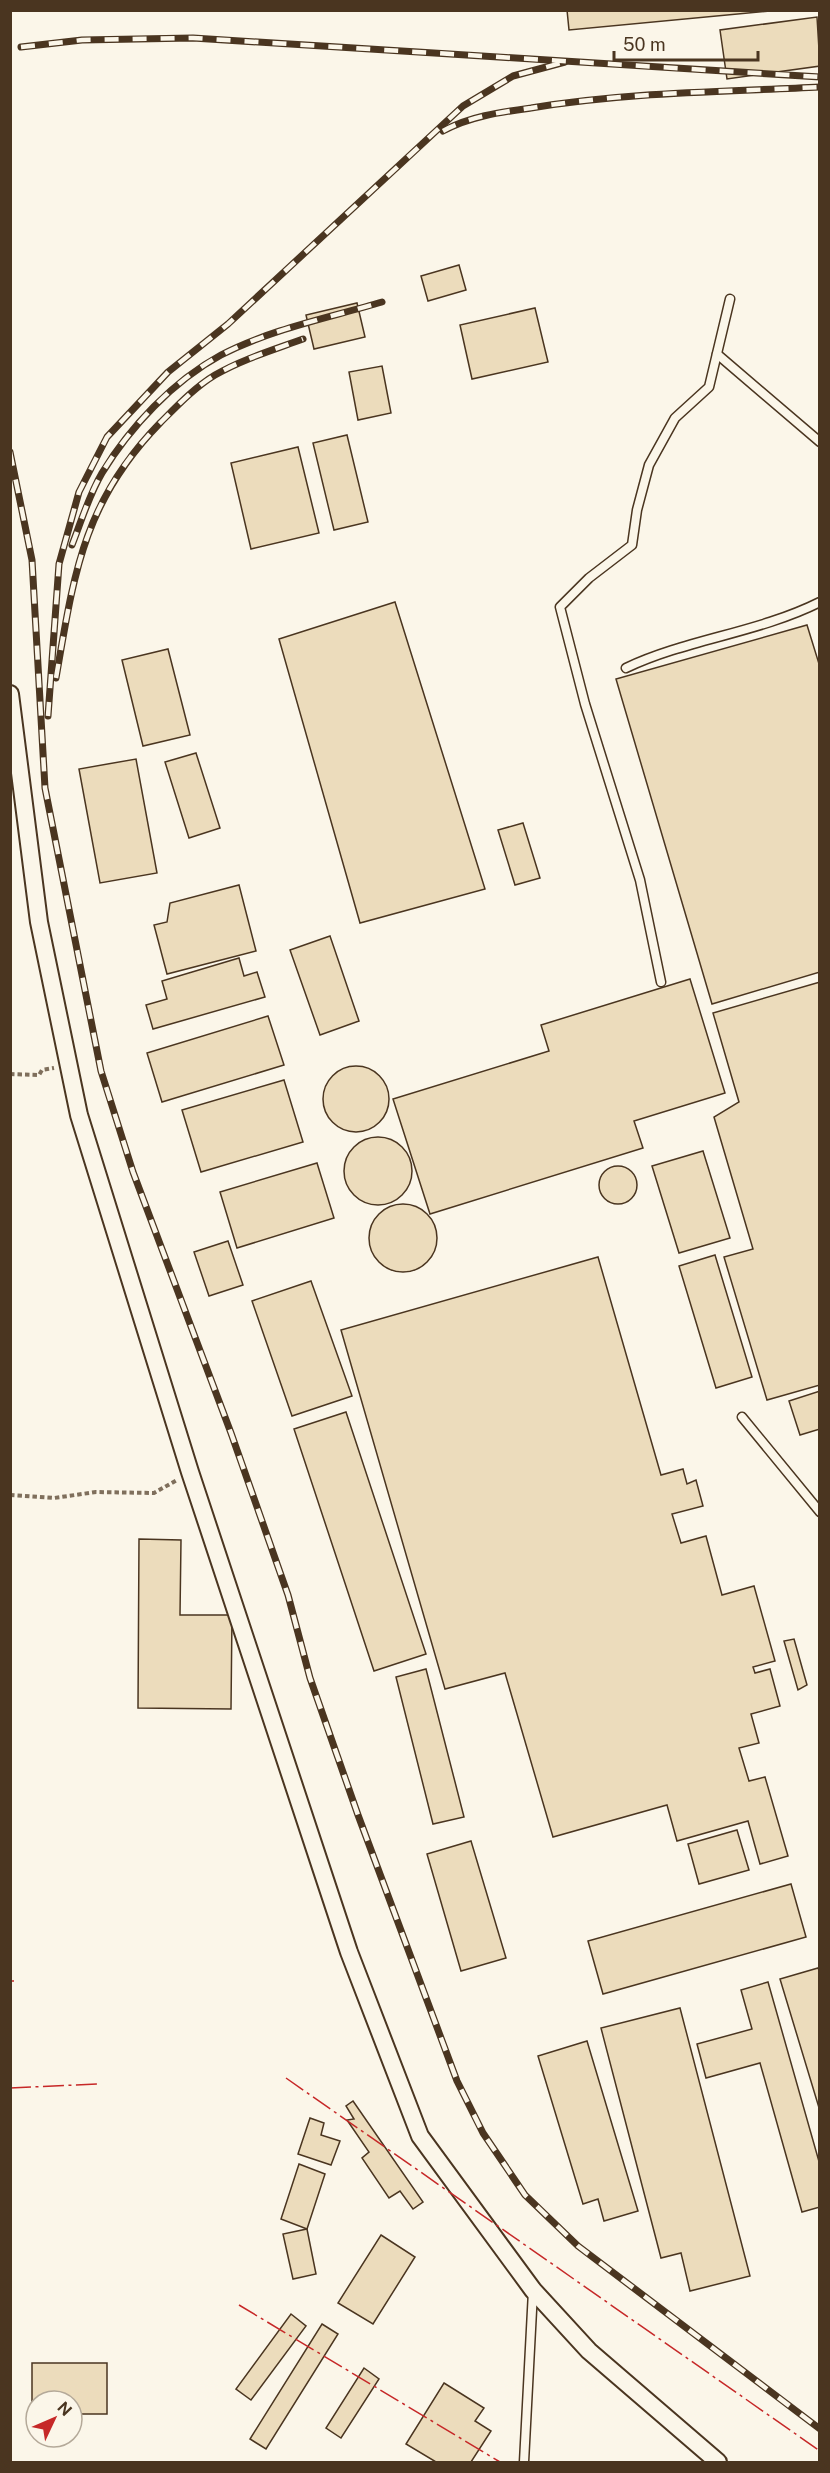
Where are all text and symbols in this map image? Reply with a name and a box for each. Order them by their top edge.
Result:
scale bar [614,24,758,62]
text: 50 m [623,34,666,55]
north arrow [24,2389,84,2449]
text: N [53,2398,76,2420]

